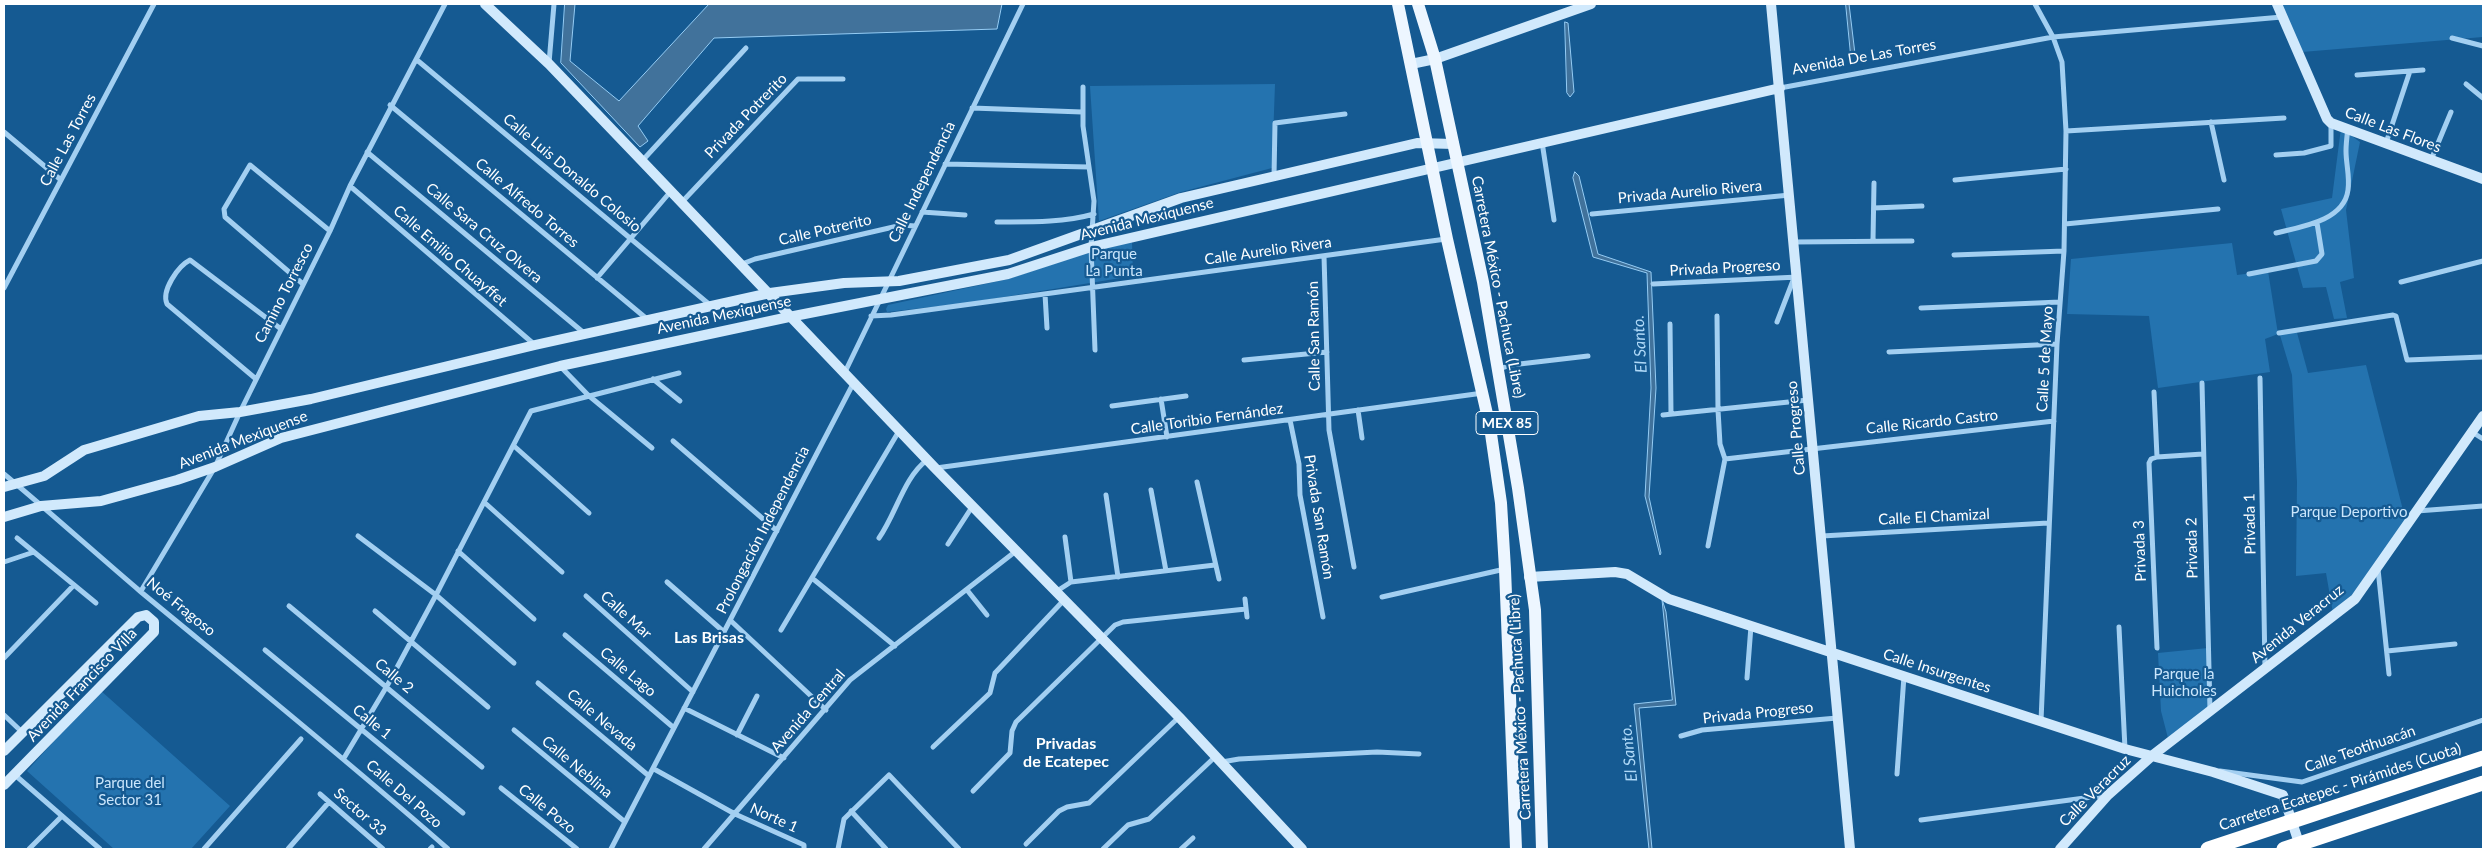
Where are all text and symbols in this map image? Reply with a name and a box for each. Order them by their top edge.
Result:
street label: Avenida De Las Torres [1791,35,1937,79]
street label: Privada Potrerito [701,70,791,162]
street label: Calle Las Torres [36,91,100,189]
street label: Calle Las Flores [2342,103,2444,157]
street label: Calle Luis Donaldo Colosio [499,110,645,236]
street label: Calle Independencia [885,118,959,246]
street label: Calle Alfredo Torres [472,154,582,252]
street label: Carretera México - Pachuca (Libre) [1468,174,1528,400]
street label: Privada Aurelio Rivera [1617,177,1763,207]
street label: Calle Sara Cruz Olvera [422,179,546,287]
street label: Avenida Mexiquense [1078,194,1216,244]
street label: Calle Emilio Chuayffet [389,202,511,310]
street label: Calle Potrerito [777,211,873,249]
street label: Calle Aurelio Rivera [1203,233,1333,269]
street label: Camino Torresco [251,240,317,346]
park label: Parque La Punta [1085,245,1143,280]
street label: Privada Progreso [1669,256,1781,280]
street label: Calle San Ramón [1304,281,1324,391]
street label: Avenida Mexiquense [655,292,793,338]
street label: Calle 5 de Mayo [2033,306,2057,412]
water label: El Santo. [1629,314,1651,374]
street label: Calle Progreso [1783,380,1809,476]
street label: Calle Toribio Fernández [1130,399,1284,439]
street label: Calle Ricardo Castro [1865,406,1999,438]
street label: Avenida Mexiquense [176,407,310,473]
road number: MEX 85 [1476,412,1538,434]
street label: Prolongación Independencia [713,443,813,617]
street label: Privada San Ramón [1300,453,1338,581]
street label: Privada 1 [2240,493,2260,555]
park label: Parque Deportivo [2291,503,2407,521]
street label: Calle El Chamizal [1878,505,1990,529]
street label: Privada 2 [2182,517,2202,579]
street label: Privada 3 [2130,520,2150,582]
street label: Noé Fragoso [143,574,219,640]
street label: Avenida Veracruz [2247,581,2347,667]
street label: Calle Mar [597,587,655,643]
street label: Carretera México - Pachuca (Libre) [1505,594,1535,820]
street label: Avenida Francisco Villa [23,625,141,745]
district label: Las Brisas [674,628,744,648]
street label: Calle Lago [596,643,660,701]
street label: Calle Insurgentes [1881,645,1993,697]
street label: Calle 2 [371,655,417,697]
park label: Parque la Huicholes [2151,665,2217,700]
street label: Avenida Central [767,666,849,756]
street label: Calle Nevada [563,685,641,755]
street label: Privada Progreso [1702,698,1814,728]
street label: Calle 1 [349,701,395,743]
street label: Calle Teotihuacán [2302,722,2418,776]
water label: El Santo. [1616,723,1642,783]
street label: Calle Neblina [538,732,616,802]
district label: Privadas de Ecatepec [1023,734,1109,772]
street label: Carretera Ecatepec - Pirámides (Cuota) [2217,739,2463,835]
street label: Calle Veracruz [2055,751,2135,831]
street label: Calle Del Pozo [362,756,446,832]
park label: Parque del Sector 31 [95,774,165,809]
street label: Calle Pozo [515,780,579,838]
street label: Sector 33 [330,784,390,840]
street label: Norte 1 [747,799,801,837]

